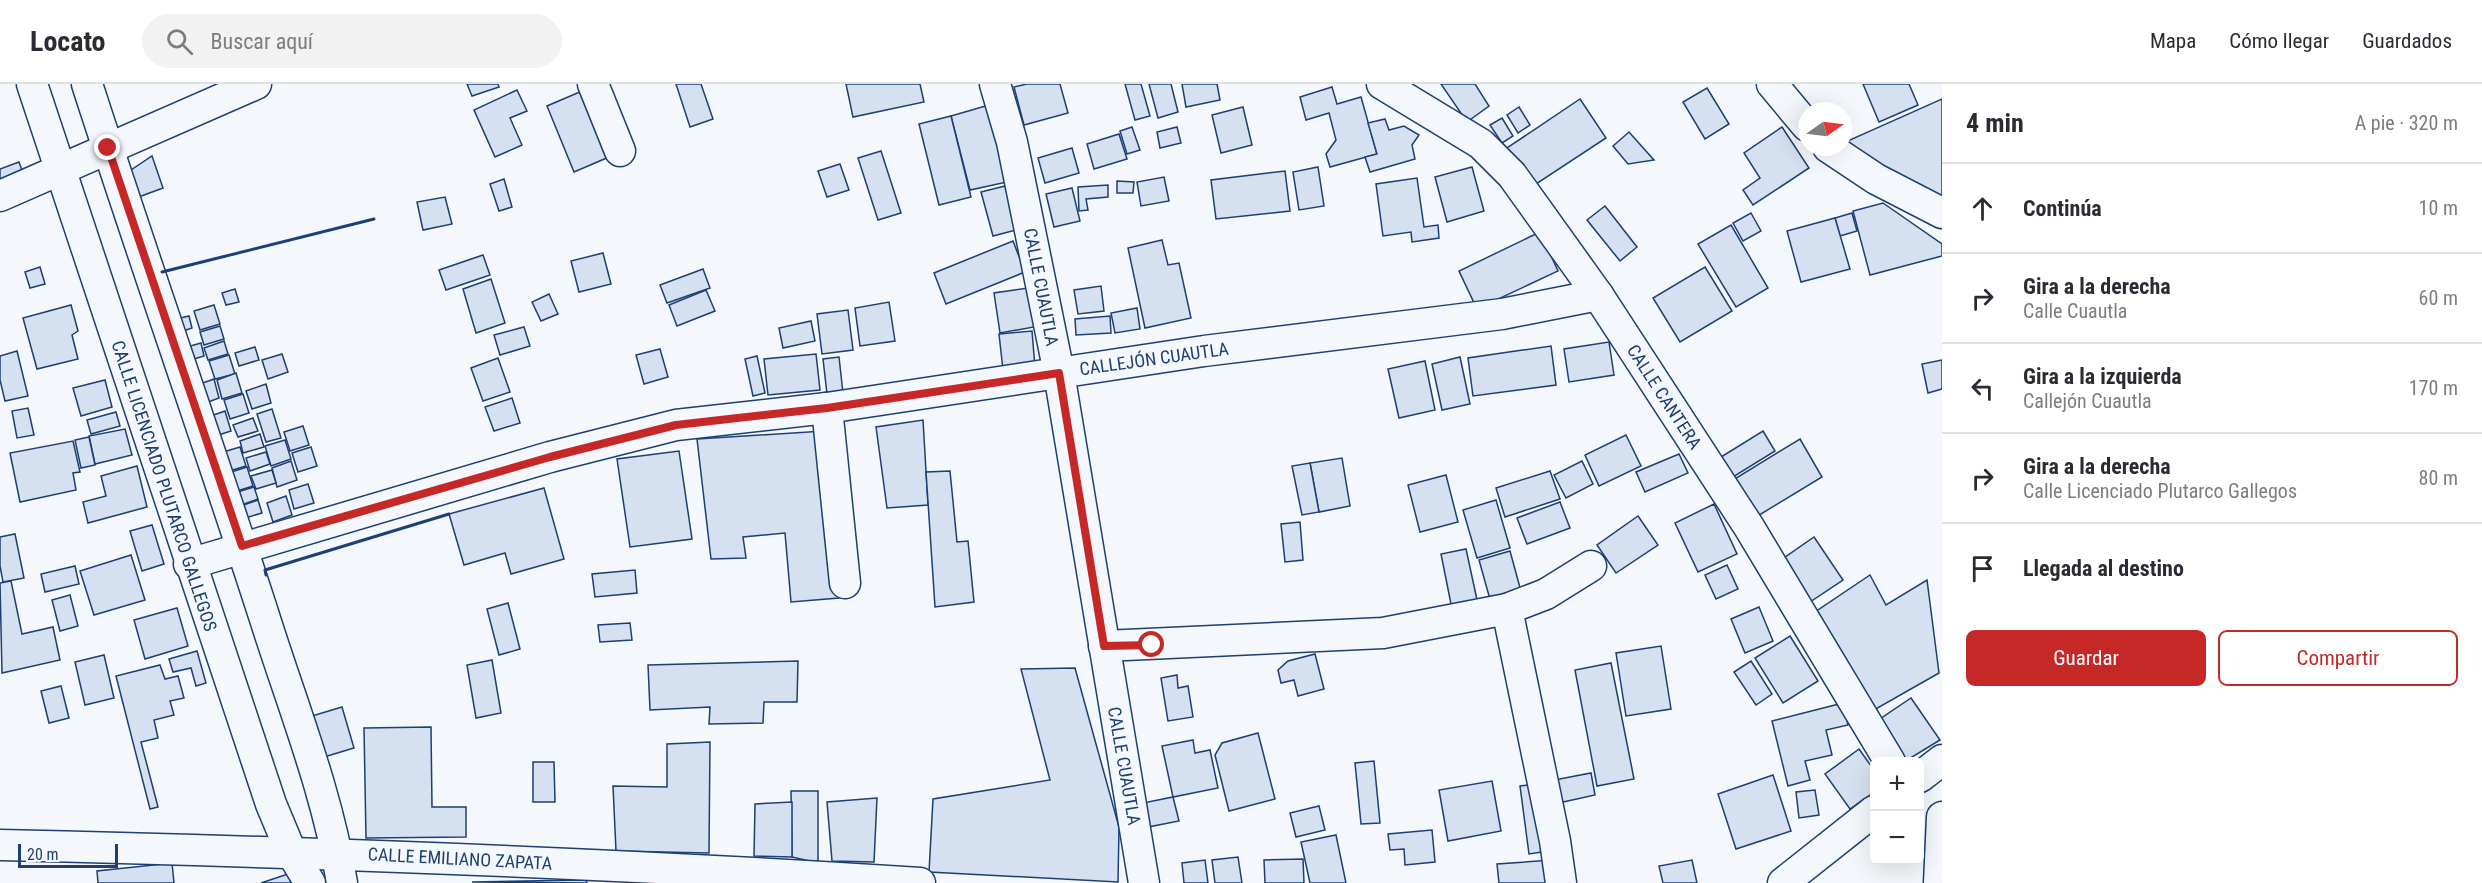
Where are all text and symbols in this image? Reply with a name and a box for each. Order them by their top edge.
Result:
search box [142,14,562,68]
text: Locato [30,25,106,58]
icon: search [163,25,196,58]
text: Buscar aquí [211,29,313,54]
text: Mapa [2150,29,2196,53]
text: Cómo llegar [2229,29,2329,53]
text: Guardados [2362,29,2452,53]
north arrow [1798,102,1852,156]
text: 4 min [1966,108,2024,138]
text: A pie · 320 m [2355,111,2458,135]
route end [94,134,120,160]
icon: ahead [1966,192,1999,225]
text: Continúa [2023,196,2102,221]
text: 10 m [2419,196,2458,220]
street label: CALLE CUAUTLA [1020,226,1063,348]
text: Gira a la derecha [2023,274,2171,299]
icon: right [1966,282,1999,315]
text: 60 m [2419,286,2458,310]
text: Calle Cuautla [2023,299,2127,323]
street label: CALLE LICENCIADO PLUTARCO GALLEGOS [107,338,221,634]
street label: CALLEJÓN CUAUTLA [1078,338,1230,379]
street label: CALLE CANTERA [1623,340,1706,454]
text: Gira a la izquierda [2023,364,2182,389]
icon: left [1966,372,1999,405]
text: 170 m [2409,376,2458,400]
text: Callejón Cuautla [2023,389,2152,413]
text: Gira a la derecha [2023,454,2171,479]
icon: right [1966,462,1999,495]
text: 80 m [2419,466,2458,490]
text: Calle Licenciado Plutarco Gallegos [2023,479,2297,503]
icon: arrive [1966,552,1999,585]
text: Llegada al destino [2023,556,2184,581]
button: Guardar [1966,630,2206,686]
button: Compartir [2218,630,2458,686]
route start [1138,631,1164,657]
street label: CALLE CUAUTLA [1104,705,1145,827]
map controls [1870,757,1924,865]
button: + [1870,757,1924,811]
button: − [1870,811,1924,865]
scale bar [18,841,118,868]
street label: CALLE EMILIANO ZAPATA [367,843,553,874]
text: 20 m [27,845,59,864]

